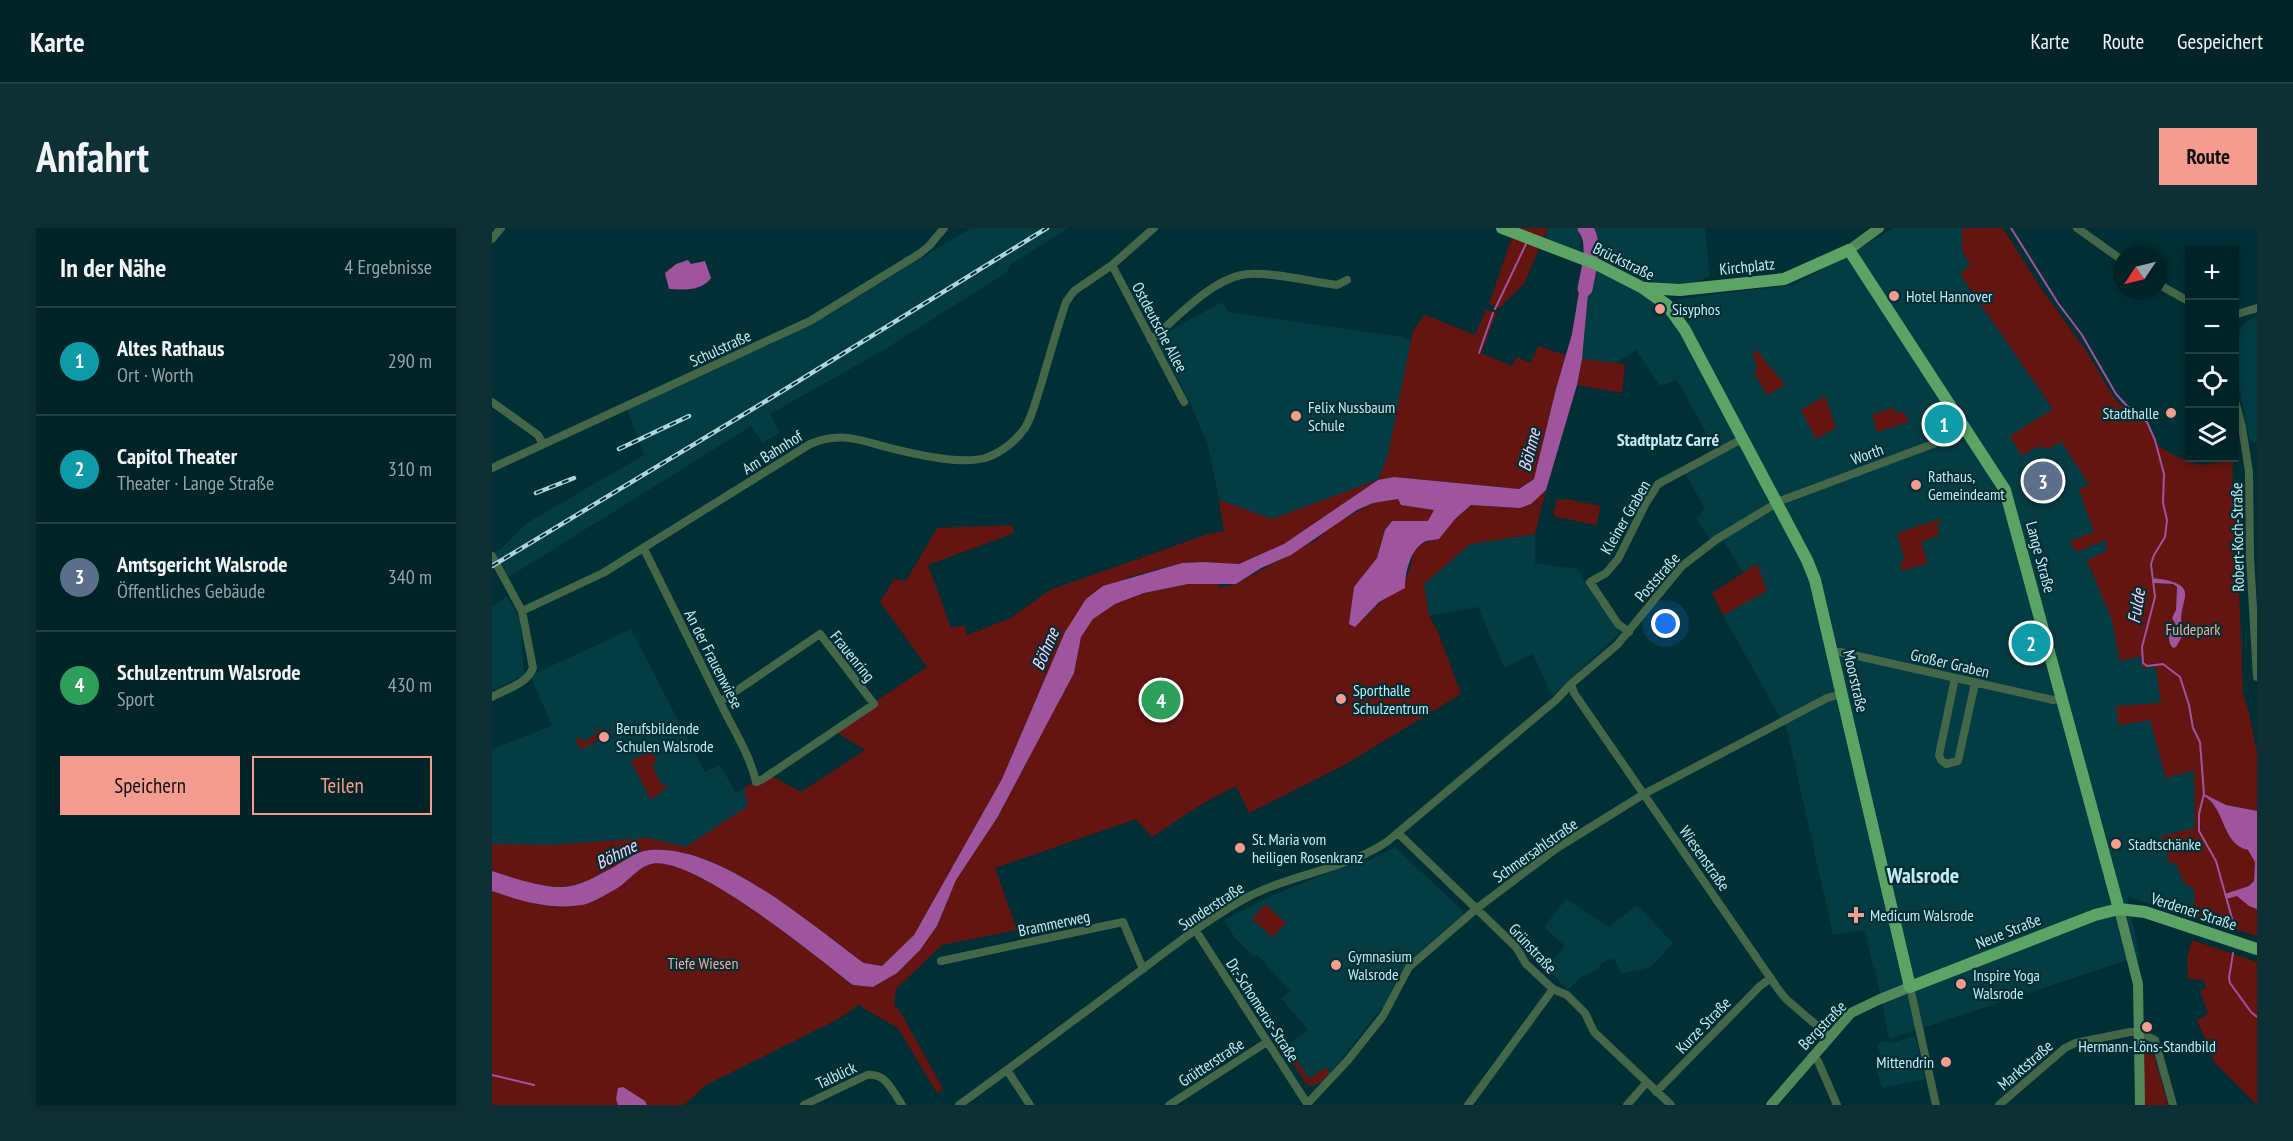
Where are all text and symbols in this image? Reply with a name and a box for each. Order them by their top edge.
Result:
text: Karte [30,23,85,60]
text: Karte [2031,28,2069,55]
text: Route [2102,28,2144,55]
text: Gespeichert [2177,28,2263,55]
button: Route [2159,128,2257,185]
text: Anfahrt [36,129,149,184]
street label: Brückstraße [1590,238,1658,284]
north arrow [2113,246,2167,300]
map controls [2185,246,2239,462]
button: + [2185,246,2239,300]
text: In der Nähe [60,251,166,284]
street label: Kirchplatz [1718,253,1776,279]
text: 4 Ergebnisse [344,254,432,280]
street label: Ostdeutsche Allee [1128,278,1192,376]
place label: Hotel Hannover [1906,286,1993,306]
marker: Hotel Hannover [1887,289,1901,303]
place label: Sisyphos [1672,299,1720,319]
button: − [2185,300,2239,354]
marker: Sisyphos [1653,302,1667,316]
street label: Schulstraße [686,325,754,371]
text: Altes Rathaus [117,334,224,362]
text: 1 [75,348,84,374]
text: 290 m [388,348,432,374]
button: locate [2185,354,2239,408]
text: Ort · Worth [117,362,193,388]
place label: Felix Nussbaum Schule [1308,397,1395,435]
pin: 1 [1924,402,1964,446]
place label: Stadthalle [2103,403,2159,423]
marker: Stadthalle [2164,406,2178,420]
button: layers [2185,408,2239,462]
marker: Felix Nussbaum Schule [1289,409,1303,423]
street label: Am Bahnhof [738,425,807,478]
water label: Böhme [1513,425,1546,474]
district label: Stadtplatz Carré [1617,428,1720,451]
street label: Worth [1848,439,1886,469]
text: Capitol Theater [117,442,237,470]
text: 2 [75,456,84,482]
text: 310 m [388,456,432,482]
pin: 3 [2024,458,2062,504]
place label: Rathaus, Gemeindeamt [1928,466,2005,504]
text: Theater · Lange Straße [117,470,274,496]
street label: Kleiner Graben [1596,476,1654,558]
marker: Rathaus, Gemeindeamt [1909,478,1923,492]
street label: Robert-Koch-Straße [2226,482,2248,592]
street label: Lange Straße [2022,519,2060,595]
street label: Poststraße [1630,548,1684,606]
text: Amtsgericht Walsrode [117,550,288,578]
text: 3 [75,564,84,590]
text: 340 m [388,564,432,590]
text: Öffentliches Gebäude [117,578,265,604]
water label: Fulde [2122,586,2150,625]
street label: An der Frauenwiese [680,606,748,712]
your location [1651,609,1680,638]
park label: Fuldepark [2166,619,2221,639]
pin: 2 [2012,620,2050,666]
water label: Böhme [1026,623,1065,673]
street label: Frauenring [826,626,880,686]
street label: Großer Graben [1908,644,1992,682]
street label: Moorstraße [1839,648,1873,714]
text: Schulzentrum Walsrode [117,658,301,686]
text: 4 [75,672,84,698]
text: 430 m [388,672,432,698]
pin: 4 [1142,678,1180,722]
place label: Sporthalle Schulzentrum [1353,680,1429,718]
text: Sport [117,686,154,712]
marker: Sporthalle Schulzentrum [1334,692,1348,706]
place label: Berufsbildende Schulen Walsrode [616,718,714,756]
marker: Berufsbildende Schulen Walsrode [597,730,611,744]
button: Speichern [60,756,240,815]
button: Teilen [252,756,432,815]
street label: Schmersahlstraße [1489,814,1581,886]
street label: Wiesenstraße [1675,822,1735,894]
place label: St. Maria vom heiligen Rosenkranz [1252,829,1363,867]
water label: Böhme [591,833,642,874]
place label: Stadtschänke [2128,834,2201,854]
marker: Stadtschänke [2109,837,2123,851]
marker: St. Maria vom heiligen Rosenkranz [1233,841,1247,855]
district label: Walsrode [1886,861,1959,889]
street label: Sunderstraße [1175,878,1247,934]
street label: Verdener Straße [2148,887,2239,934]
place label: Medicum Walsrode [1870,905,1974,925]
street label: Brammerweg [1016,906,1092,940]
marker: Medicum Walsrode [1847,906,1865,924]
street label: Neue Straße [1972,909,2044,953]
street label: Grünstraße [1505,919,1561,977]
place label: Gymnasium Walsrode [1348,946,1412,984]
park label: Tiefe Wiesen [668,953,738,973]
street label: Dr.-Schomerus-Straße [1222,955,1304,1065]
marker: Gymnasium Walsrode [1329,958,1343,972]
place label: Inspire Yoga Walsrode [1973,965,2040,1003]
marker: Inspire Yoga Walsrode [1954,977,1968,991]
street label: Kurze Straße [1671,993,1735,1057]
street label: Bergstraße [1794,996,1850,1054]
marker: Hermann-Löns-Standbild [2140,1020,2154,1034]
street label: Grütterstraße [1175,1033,1247,1091]
street label: Marktstraße [1993,1036,2057,1094]
place label: Hermann-Löns-Standbild [2078,1036,2216,1056]
place label: Mittendrin [1876,1052,1934,1072]
marker: Mittendrin [1939,1055,1953,1069]
street label: Talblick [813,1057,860,1093]

